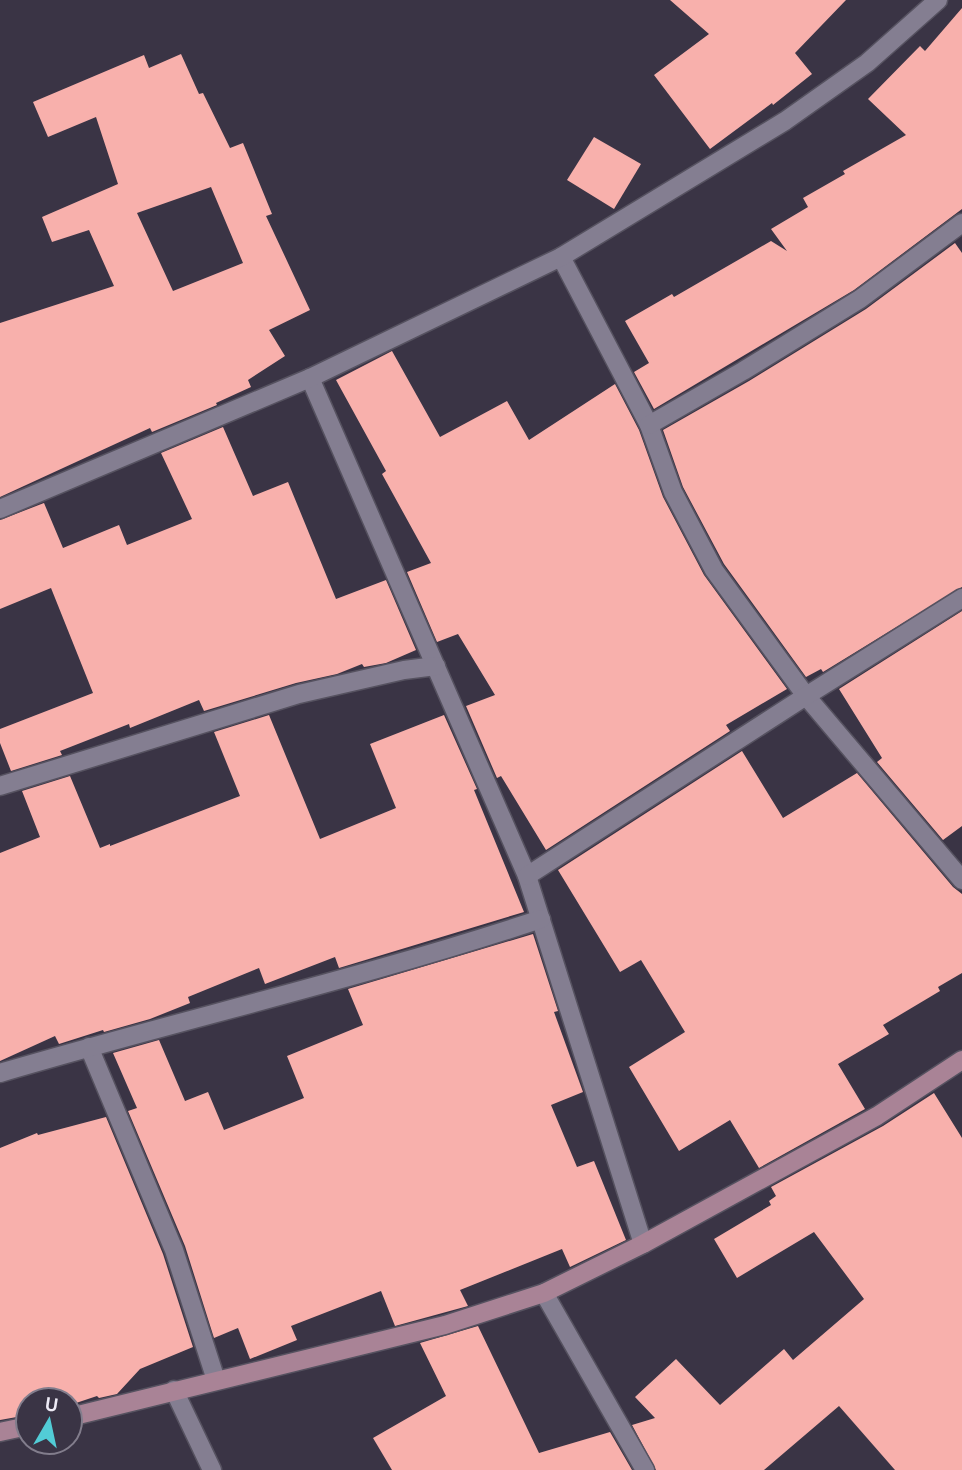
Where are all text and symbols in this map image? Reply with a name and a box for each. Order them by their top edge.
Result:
north arrow [14,1386,84,1456]
text: U [43,1391,60,1418]

